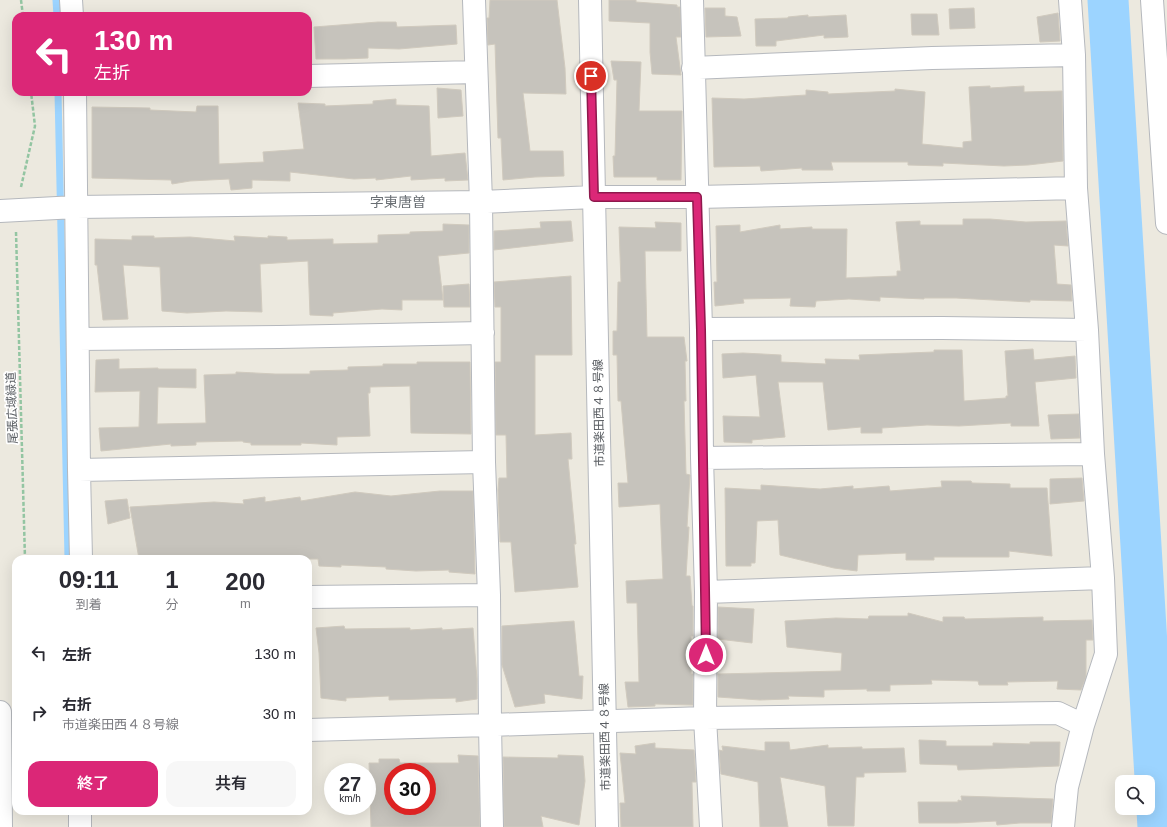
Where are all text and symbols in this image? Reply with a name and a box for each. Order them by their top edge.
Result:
text: 130 m [94,25,173,56]
icon: left [28,28,80,80]
pin [574,59,608,93]
text: 左折 [94,63,130,83]
icon: arrive [580,65,602,87]
district label: 字東唐曽 [370,194,426,210]
street label: 市道楽田西４８号線 [591,359,607,467]
street label: 尾張広域緑道 [4,372,20,444]
text: 09:11 [59,566,119,593]
text: 1 [165,566,179,593]
text: 200 [225,568,265,595]
text: m [240,596,251,611]
text: 到着 [76,597,102,612]
text: 分 [165,597,179,612]
position arrow [685,634,727,676]
icon: left [28,642,50,664]
text: 130 m [254,645,296,662]
text: 左折 [62,646,92,663]
street label: 市道楽田西４８号線 [597,683,613,791]
text: 右折 [62,696,92,713]
icon: right [28,702,50,724]
text: 30 m [263,705,296,722]
text: 市道楽田西４８号線 [62,717,179,732]
button: 終了 [28,761,158,807]
button: 共有 [166,761,296,807]
speed limit sign: 30 [384,763,436,815]
text: 27 [339,773,361,795]
map controls [1115,775,1155,815]
button: search [1115,775,1155,815]
text: km/h [339,793,361,804]

